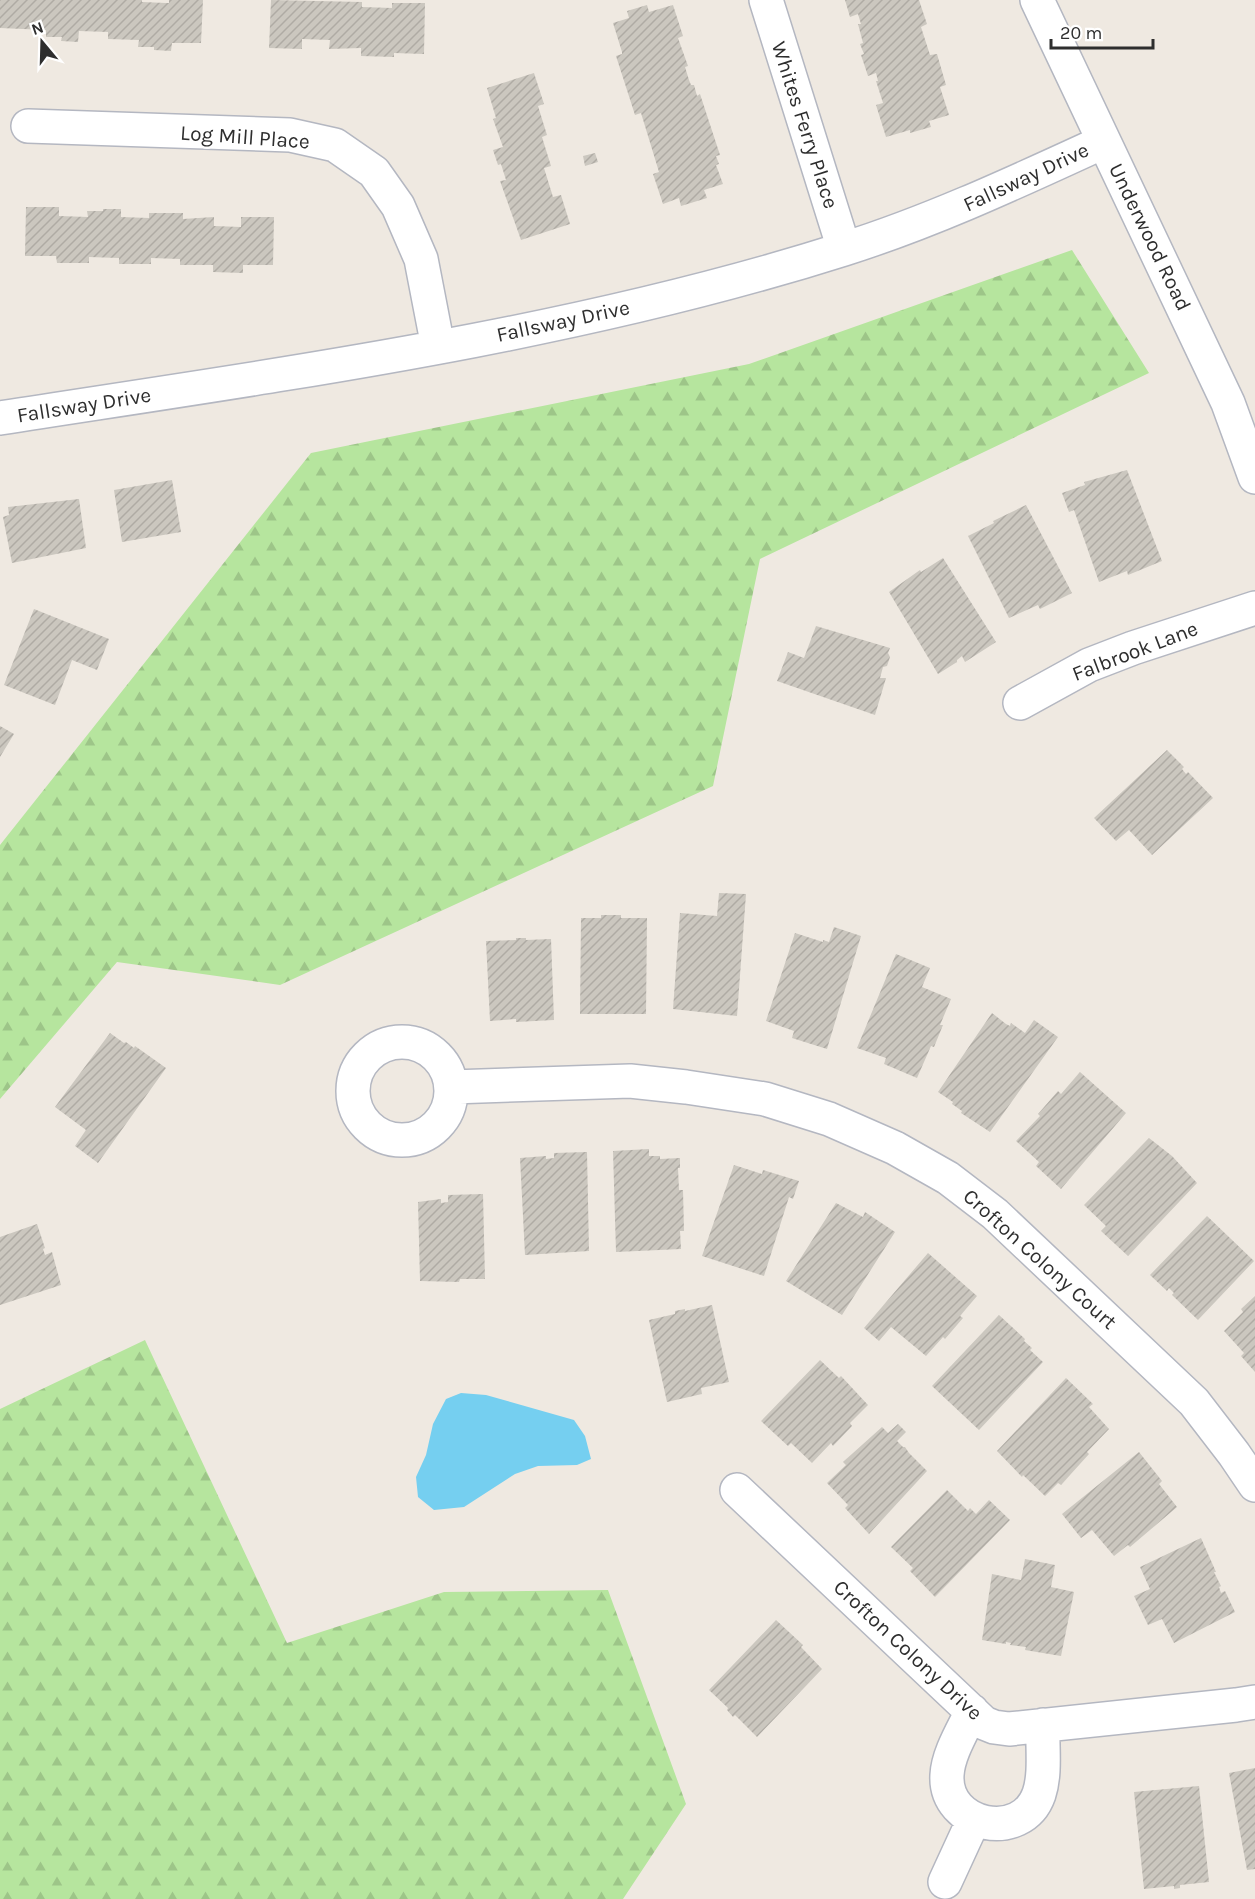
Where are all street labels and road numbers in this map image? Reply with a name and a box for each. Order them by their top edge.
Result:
street label: Whites Ferry Place [767,38,843,212]
street label: Log Mill Place [180,121,310,153]
street label: Fallsway Drive [960,138,1092,216]
street label: Underwood Road [1104,159,1196,315]
street label: Fallsway Drive [494,295,632,347]
street label: Fallsway Drive [15,383,153,427]
street label: Falbrook Lane [1069,616,1201,686]
street label: Crofton Colony Court [958,1184,1122,1334]
street label: Crofton Colony Drive [829,1575,987,1725]

